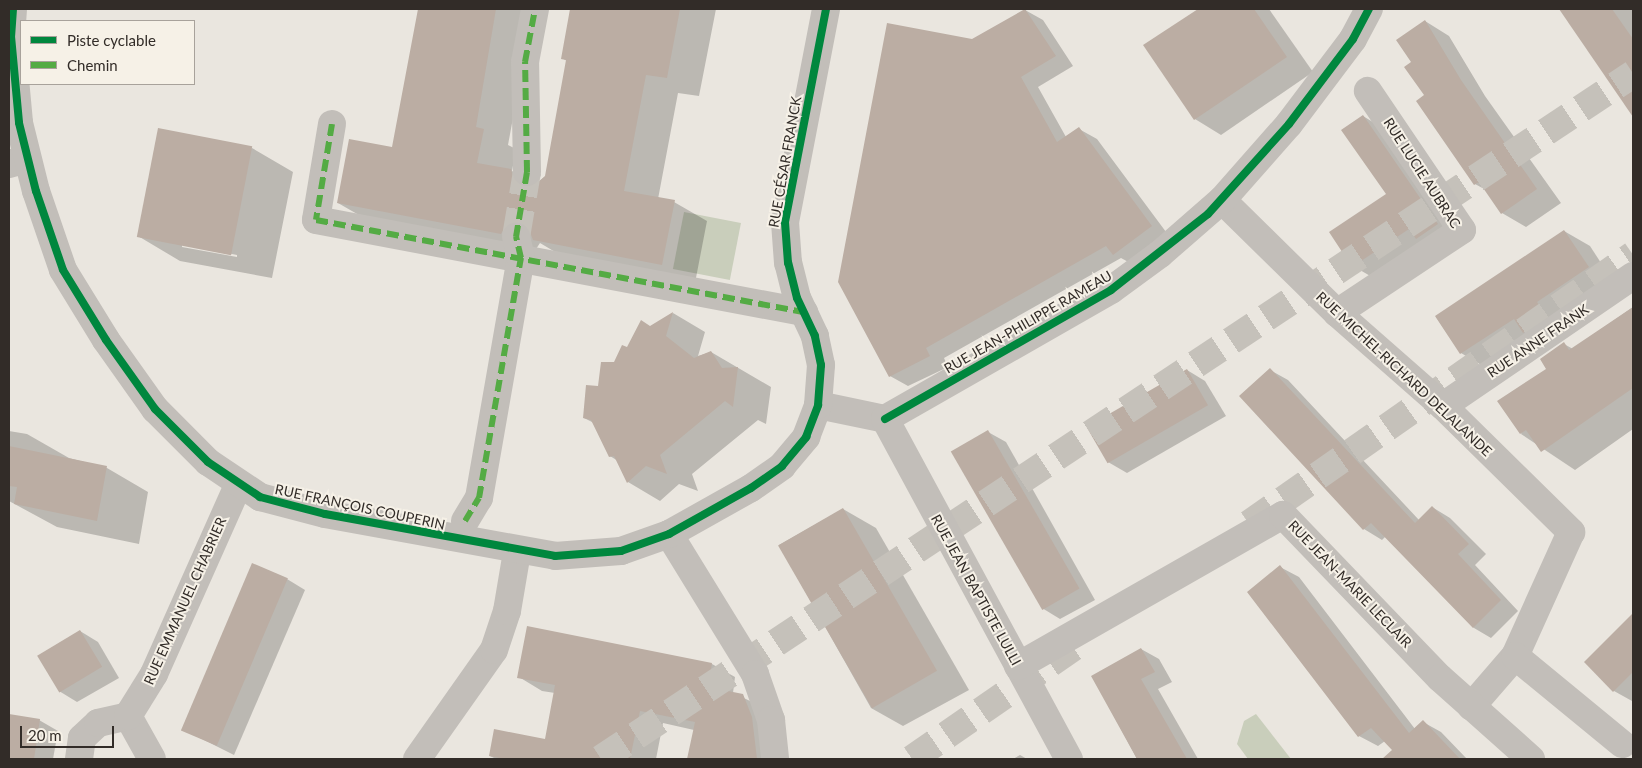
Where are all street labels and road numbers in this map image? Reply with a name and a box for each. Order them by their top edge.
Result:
street label: RUE CÉSAR FRANCK [765,95,805,229]
street label: RUE LUCIE AUBRAC [1380,114,1464,232]
street label: RUE JEAN-PHILIPPE RAMEAU [941,267,1115,377]
street label: RUE MICHEL-RICHARD DELALANDE [1313,288,1495,460]
street label: RUE ANNE FRANK [1484,301,1592,381]
street label: RUE FRANÇOIS COUPERIN [273,481,447,533]
street label: RUE JEAN BAPTISTE LULLI [927,511,1025,669]
street label: RUE EMMANUEL CHABRIER [140,514,230,688]
street label: RUE JEAN-MARIE LECLAIR [1285,517,1415,651]

